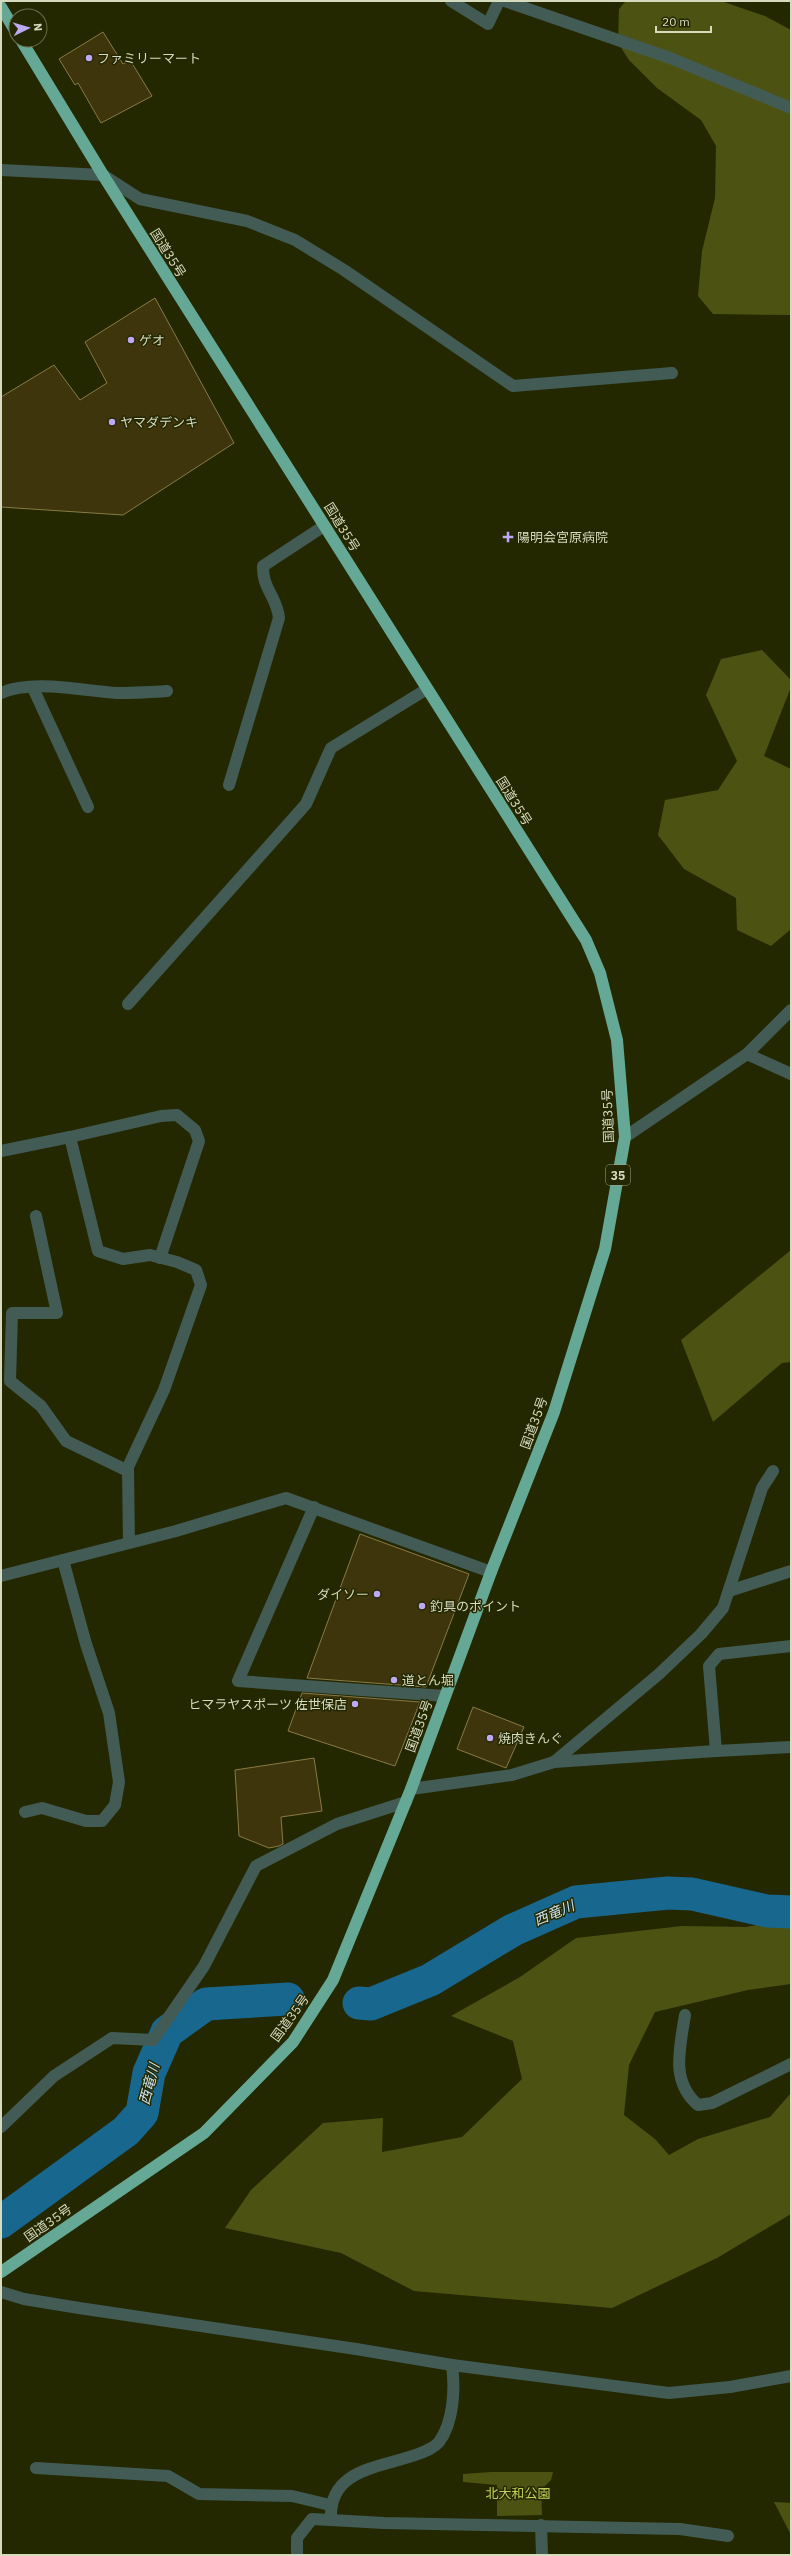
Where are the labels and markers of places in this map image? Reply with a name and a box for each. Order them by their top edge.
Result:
place label: ファミリーマート [97,50,201,67]
marker: ファミリーマート [84,53,94,63]
place label: ゲオ [139,332,165,349]
marker: ゲオ [126,335,136,345]
place label: ヤマダデンキ [120,414,198,431]
marker: ヤマダデンキ [107,417,117,427]
place label: 陽明会宮原病院 [517,529,608,546]
marker: 陽明会宮原病院 [502,531,514,543]
place label: ダイソー [317,1586,369,1603]
marker: ダイソー [372,1589,382,1599]
place label: 釣具のポイント [430,1598,521,1615]
marker: 釣具のポイント [417,1601,427,1611]
place label: 道とん堀 [402,1672,454,1689]
marker: 道とん堀 [389,1675,399,1685]
place label: ヒマラヤスポーツ 佐世保店 [188,1696,347,1713]
marker: ヒマラヤスポーツ 佐世保店 [350,1699,360,1709]
place label: 焼肉きんぐ [498,1730,563,1747]
marker: 焼肉きんぐ [485,1733,495,1743]

